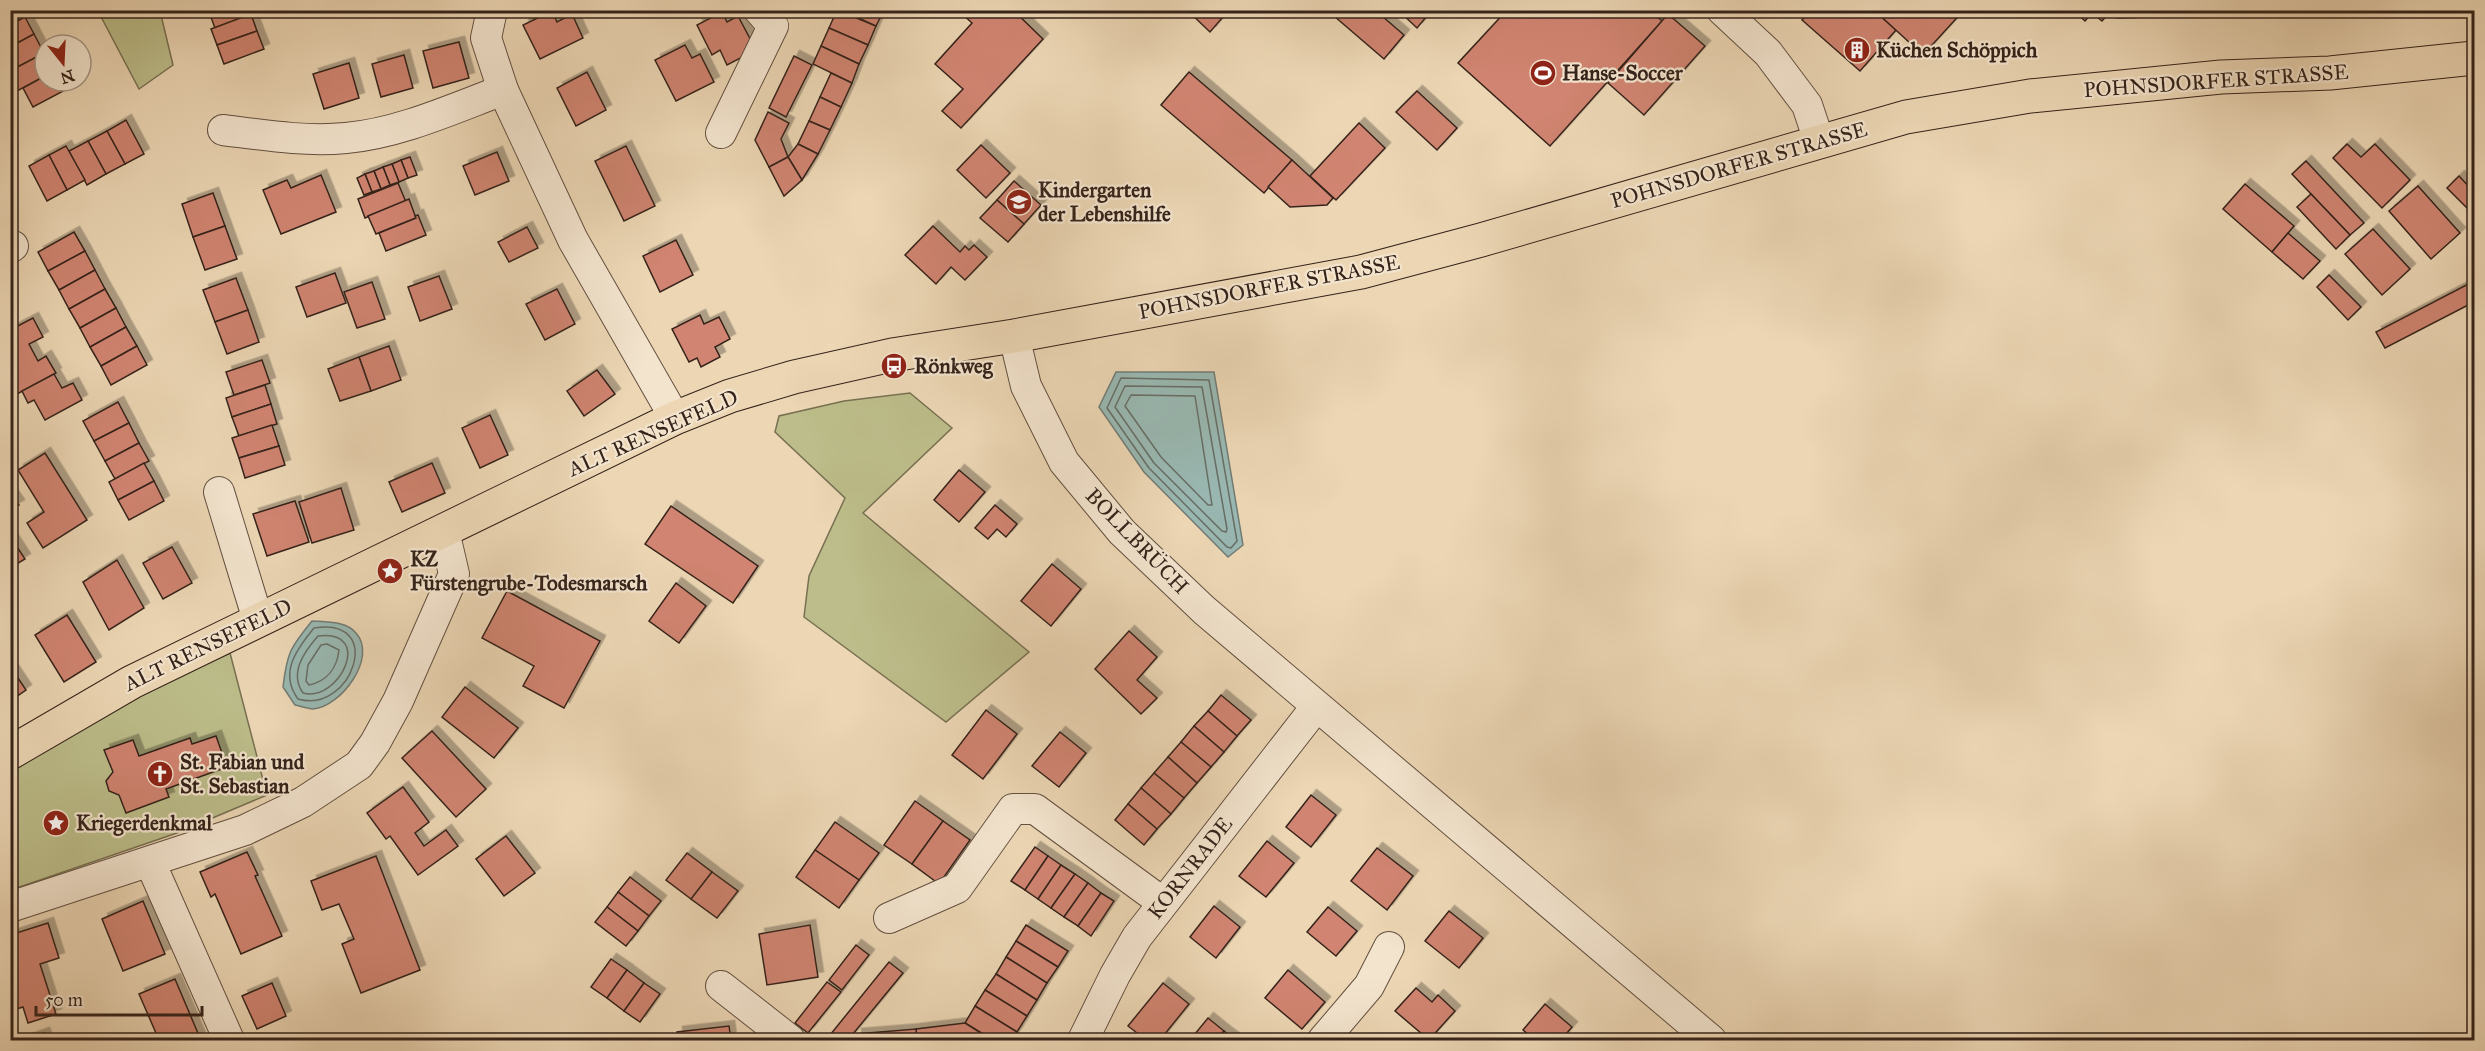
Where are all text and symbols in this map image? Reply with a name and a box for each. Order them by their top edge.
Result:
north arrow [33,33,93,93]
building icon: Küchen Schöppich [1842,35,1872,65]
place label: Küchen Schöppich [1876,37,2038,63]
sports icon: Hanse-Soccer [1528,58,1558,88]
street label: POHNSDORFER STRASSE [2083,59,2349,103]
place label: Hanse-Soccer [1562,60,1684,86]
text: N [58,66,77,88]
street label: POHNSDORFER STRASSE [1608,116,1870,214]
place label: Kindergarten der Lebenshilfe [1038,177,1171,227]
school or university icon: Kindergarten der Lebenshilfe [1004,187,1034,217]
street label: POHNSDORFER STRASSE [1136,249,1402,325]
bus stop icon: Rönkweg [879,351,909,381]
place label: Rönkweg [914,353,994,379]
street label: ALT RENSEFELD [563,384,742,483]
street label: BOLLBRÜCH [1080,483,1194,599]
place label: KZ Fürstengrube-Todesmarsch [410,546,648,596]
place icon: KZ Fürstengrube-Todesmarsch [375,556,405,586]
street label: ALT RENSEFELD [119,593,296,697]
place label: St. Fabian und St. Sebastian [180,749,305,799]
church icon: St. Fabian und St. Sebastian [145,759,175,789]
place icon: Kriegerdenkmal [41,808,71,838]
place label: Kriegerdenkmal [76,810,213,836]
street label: KORNRADE [1142,812,1238,924]
scale bar [36,979,202,1017]
text: 50 m [45,989,83,1011]

